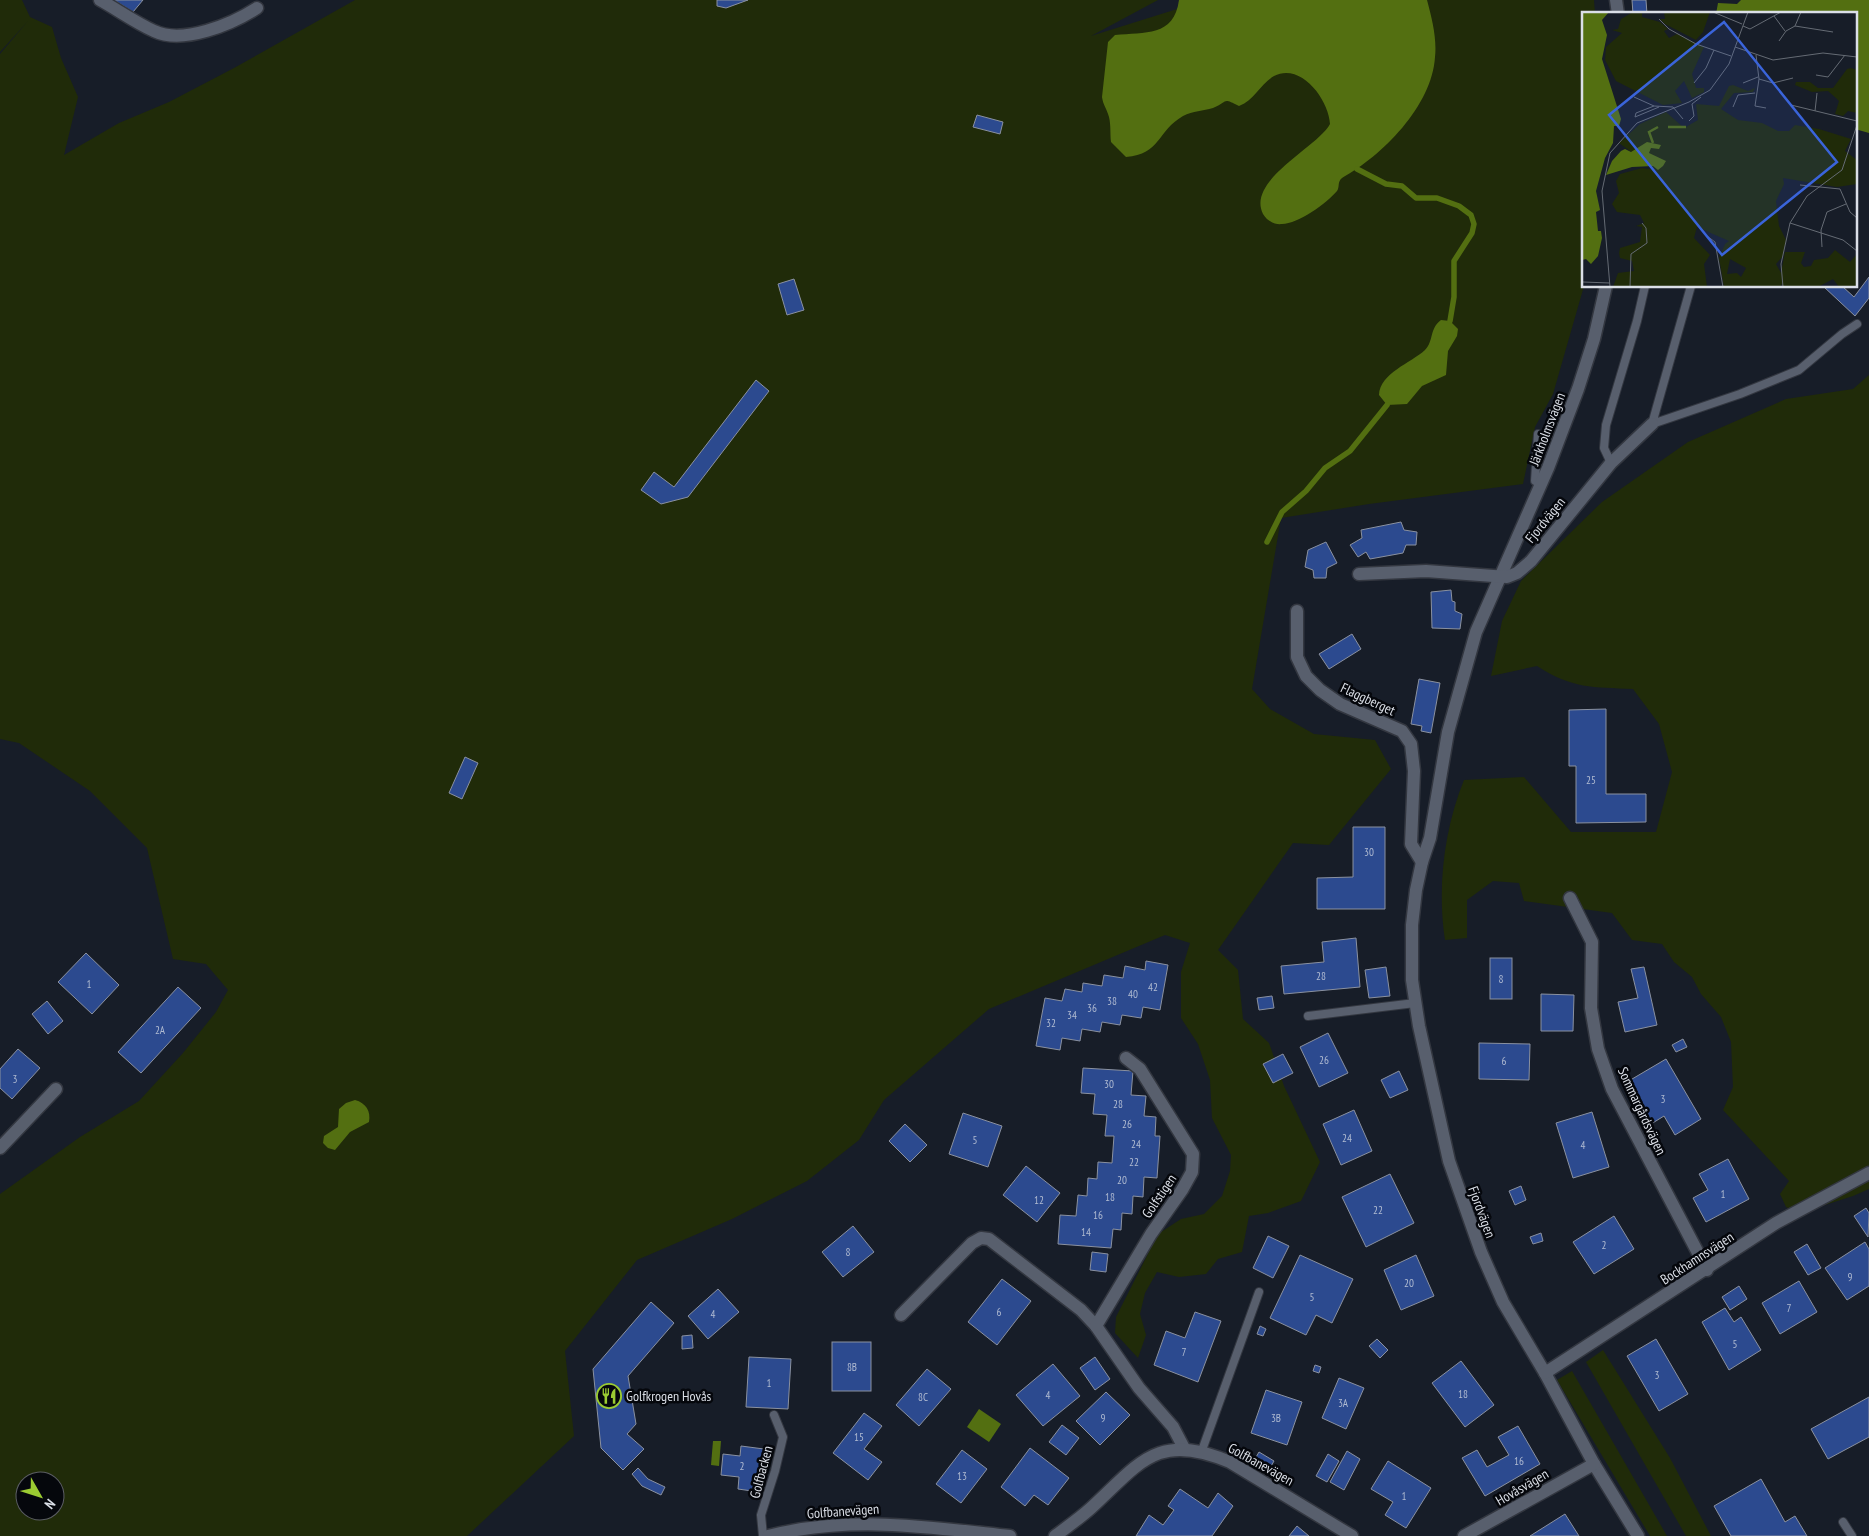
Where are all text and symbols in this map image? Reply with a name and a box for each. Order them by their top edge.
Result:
inset map [1582,12,1856,288]
street label: Järkholmsvägen [1525,390,1569,469]
street label: Fjordvägen [1521,493,1569,547]
street label: Flaggberget [1338,679,1398,719]
house number: 25 [1586,773,1596,787]
house number: 30 [1364,845,1374,859]
house number: 28 [1316,969,1326,983]
house number: 8 [1499,972,1504,986]
house number: 1 [87,977,92,991]
house number: 42 [1148,980,1158,994]
house number: 40 [1128,987,1138,1001]
house number: 38 [1107,994,1117,1008]
house number: 36 [1087,1001,1097,1015]
house number: 34 [1067,1008,1077,1022]
house number: 32 [1046,1016,1056,1030]
house number: 2A [155,1023,166,1037]
house number: 26 [1319,1053,1329,1067]
house number: 6 [1502,1054,1507,1068]
street label: Sommargårdsvägen [1614,1064,1670,1158]
house number: 3 [13,1072,18,1086]
house number: 30 [1104,1077,1114,1091]
house number: 3 [1661,1092,1666,1106]
house number: 28 [1113,1097,1123,1111]
house number: 26 [1122,1117,1132,1131]
house number: 24 [1342,1131,1352,1145]
house number: 5 [973,1133,978,1147]
house number: 24 [1131,1137,1141,1151]
house number: 4 [1581,1138,1586,1152]
house number: 22 [1129,1155,1139,1169]
street label: Golfstigen [1138,1170,1180,1222]
house number: 20 [1117,1173,1127,1187]
street label: Fjordvägen [1464,1184,1500,1240]
house number: 1 [1721,1187,1726,1201]
house number: 18 [1105,1190,1115,1204]
house number: 12 [1034,1193,1044,1207]
house number: 22 [1373,1203,1383,1217]
house number: 16 [1093,1208,1103,1222]
house number: 14 [1081,1225,1091,1239]
street label: Bockhamnsvägen [1657,1228,1737,1288]
house number: 2 [1602,1238,1607,1252]
house number: 8 [846,1245,851,1259]
house number: 9 [1848,1270,1853,1284]
house number: 20 [1404,1276,1414,1290]
house number: 5 [1310,1290,1315,1304]
house number: 7 [1787,1301,1792,1315]
house number: 6 [997,1305,1002,1319]
house number: 4 [711,1307,716,1321]
house number: 5 [1733,1337,1738,1351]
house number: 7 [1182,1345,1187,1359]
house number: 8B [847,1360,857,1374]
house number: 3 [1655,1368,1660,1382]
house number: 1 [767,1376,772,1390]
restaurant icon: Golfkrogen Hovås [596,1383,622,1409]
place label: Golfkrogen Hovås [626,1387,711,1405]
house number: 18 [1458,1387,1468,1401]
house number: 4 [1046,1388,1051,1402]
house number: 8C [918,1390,928,1404]
house number: 3A [1338,1396,1349,1410]
house number: 9 [1101,1411,1106,1425]
house number: 3B [1271,1411,1281,1425]
house number: 15 [854,1430,864,1444]
street label: Golfbanevägen [1225,1439,1297,1489]
street label: Golfbacken [745,1444,777,1500]
house number: 16 [1514,1454,1524,1468]
house number: 2 [740,1459,745,1473]
street label: Hovåsvägen [1492,1465,1552,1509]
house number: 13 [957,1469,967,1483]
north arrow [15,1471,65,1521]
house number: 1 [1402,1489,1407,1503]
text: N [41,1496,59,1513]
street label: Golfbanevägen [806,1500,880,1522]

